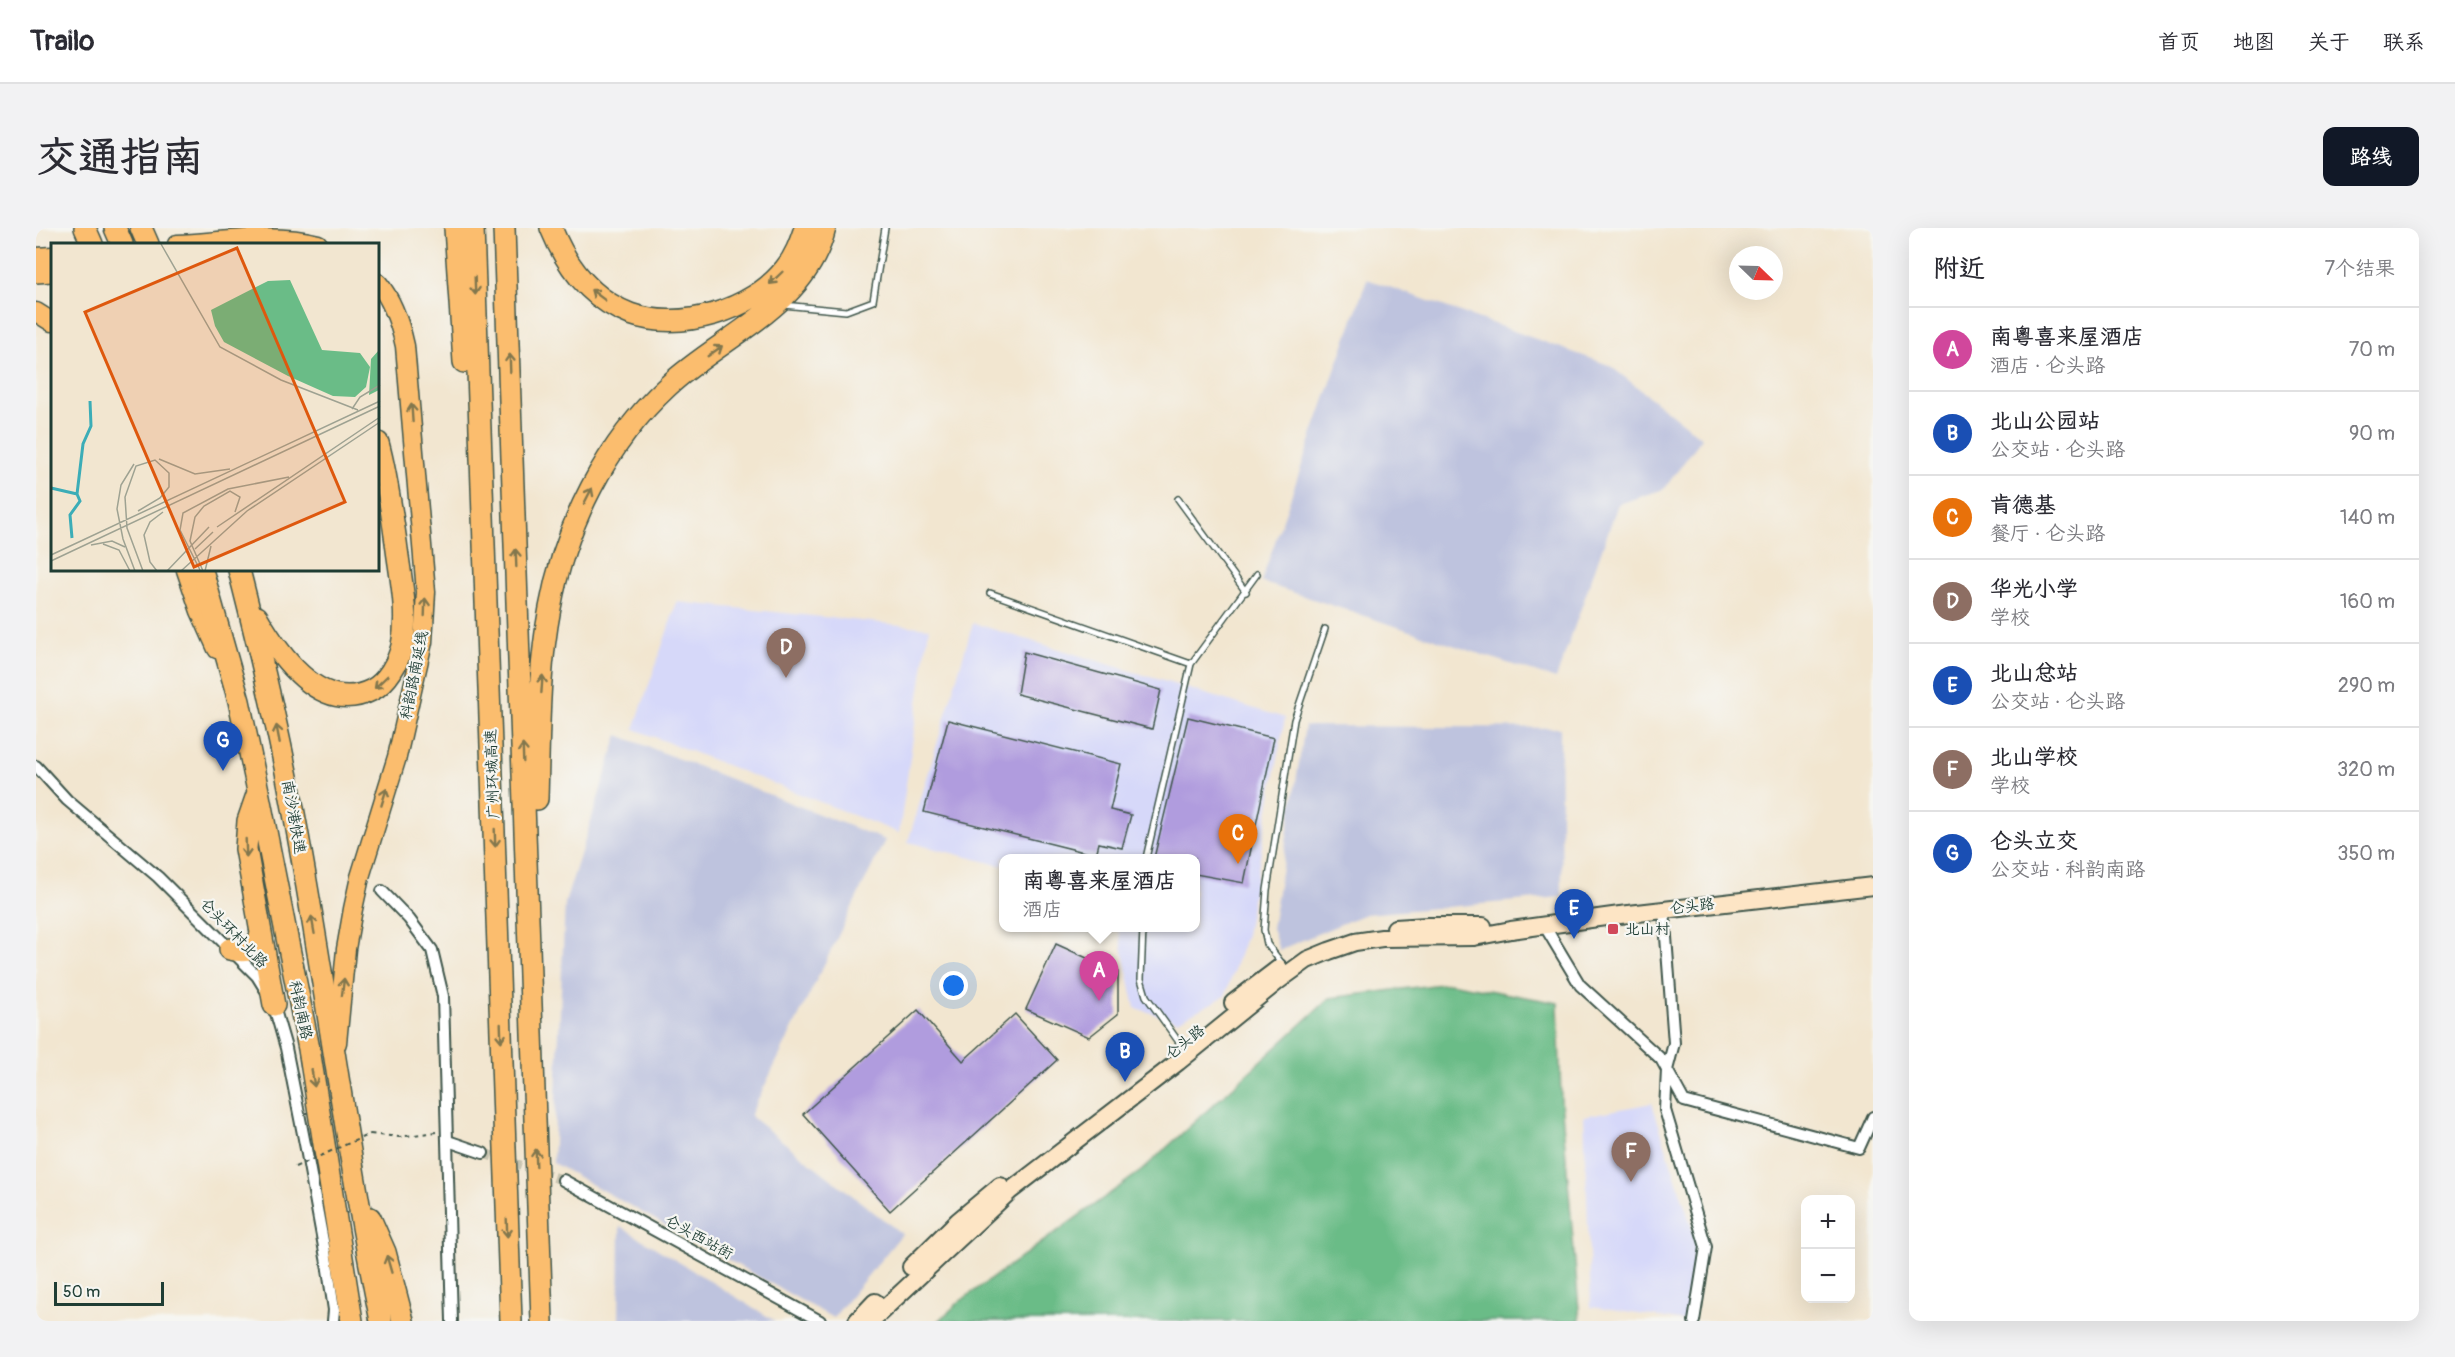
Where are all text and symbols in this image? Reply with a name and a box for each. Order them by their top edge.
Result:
text: Trailo [30,24,94,59]
text: 首页 [2158,29,2200,56]
text: 地图 [2233,29,2275,56]
text: 关于 [2308,29,2350,56]
text: 联系 [2383,29,2425,56]
button: 路线 [2323,127,2419,186]
text: 交通指南 [36,132,204,184]
inset map [51,243,380,572]
north arrow [1729,246,1783,300]
text: 附近 [1933,253,1985,285]
text: 7个结果 [2324,256,2395,281]
one-way arrow [769,271,784,285]
one-way arrow [469,276,481,296]
one-way arrow [590,289,606,302]
text: 南粤喜来屋酒店 [1990,323,2144,351]
text: A [1946,337,1959,362]
text: 70 m [2349,337,2395,362]
one-way arrow [706,345,722,357]
text: 酒店 · 仑头路 [1990,353,2105,378]
one-way arrow [504,354,515,374]
one-way arrow [406,403,417,423]
text: 北山公园站 [1990,407,2100,435]
text: B [1947,421,1958,446]
text: 90 m [2349,421,2395,446]
text: 公交站 · 仑头路 [1990,437,2125,462]
one-way arrow [583,487,594,505]
text: 肯德基 [1990,491,2056,519]
text: C [1946,505,1959,530]
text: 140 m [2340,505,2395,530]
text: 餐厅 · 仑头路 [1990,521,2105,546]
one-way arrow [510,548,522,568]
text: 华光小学 [1990,575,2078,603]
text: D [1946,589,1959,614]
text: 160 m [2340,589,2395,614]
one-way arrow [419,598,430,618]
text: 学校 [1990,605,2030,630]
pin: D [766,628,806,678]
street label: 科韵路南延线 [397,629,432,721]
text: 北山总站 [1990,659,2078,687]
text: E [1947,673,1958,698]
text: 290 m [2338,673,2395,698]
one-way arrow [537,674,548,694]
one-way arrow [373,675,388,689]
text: 公交站 · 仑头路 [1990,689,2125,714]
pin: G [204,722,243,771]
one-way arrow [272,724,283,744]
street label: 广州环城高速 [481,729,504,819]
one-way arrow [517,743,528,763]
text: 北山学校 [1990,743,2078,771]
text: F [1946,757,1959,782]
text: 320 m [2337,757,2395,782]
text: 学校 [1990,773,2030,798]
street label: 南沙港快速 [278,778,309,856]
one-way arrow [379,788,390,807]
pin: C [1218,814,1258,864]
text: 仑头立交 [1990,827,2078,855]
one-way arrow [489,828,500,848]
one-way arrow [240,838,252,858]
text: G [1946,841,1959,866]
text: 350 m [2337,841,2395,866]
popup [999,854,1200,932]
text: 公交站 · 科韵南路 [1990,857,2145,882]
text: 南粤喜来屋酒店 [1022,867,1177,895]
pin: E [1554,890,1594,939]
street label: 仑头环村北路 [196,894,272,972]
street label: 仑头路 [1669,894,1716,919]
text: 酒店 [1022,897,1062,922]
one-way arrow [308,916,319,936]
place label: 北山村 [1625,920,1670,939]
marker: 北山村 [1606,922,1620,936]
pin: A [1080,952,1118,1001]
your location [939,971,968,1000]
one-way arrow [337,978,348,997]
street label: 科韵南路 [285,979,316,1041]
street label: 仑头路 [1162,1021,1209,1064]
one-way arrow [495,1023,506,1043]
pin: B [1106,1032,1144,1082]
one-way arrow [308,1067,319,1087]
pin: F [1612,1132,1650,1182]
one-way arrow [530,1148,541,1168]
map controls [1801,1195,1855,1303]
button: + [1801,1195,1855,1249]
street label: 仑头西站街 [661,1211,736,1264]
one-way arrow [502,1217,513,1237]
button: − [1801,1249,1855,1303]
one-way arrow [383,1255,394,1274]
scale bar [54,1279,164,1306]
text: 50 m [63,1282,100,1302]

